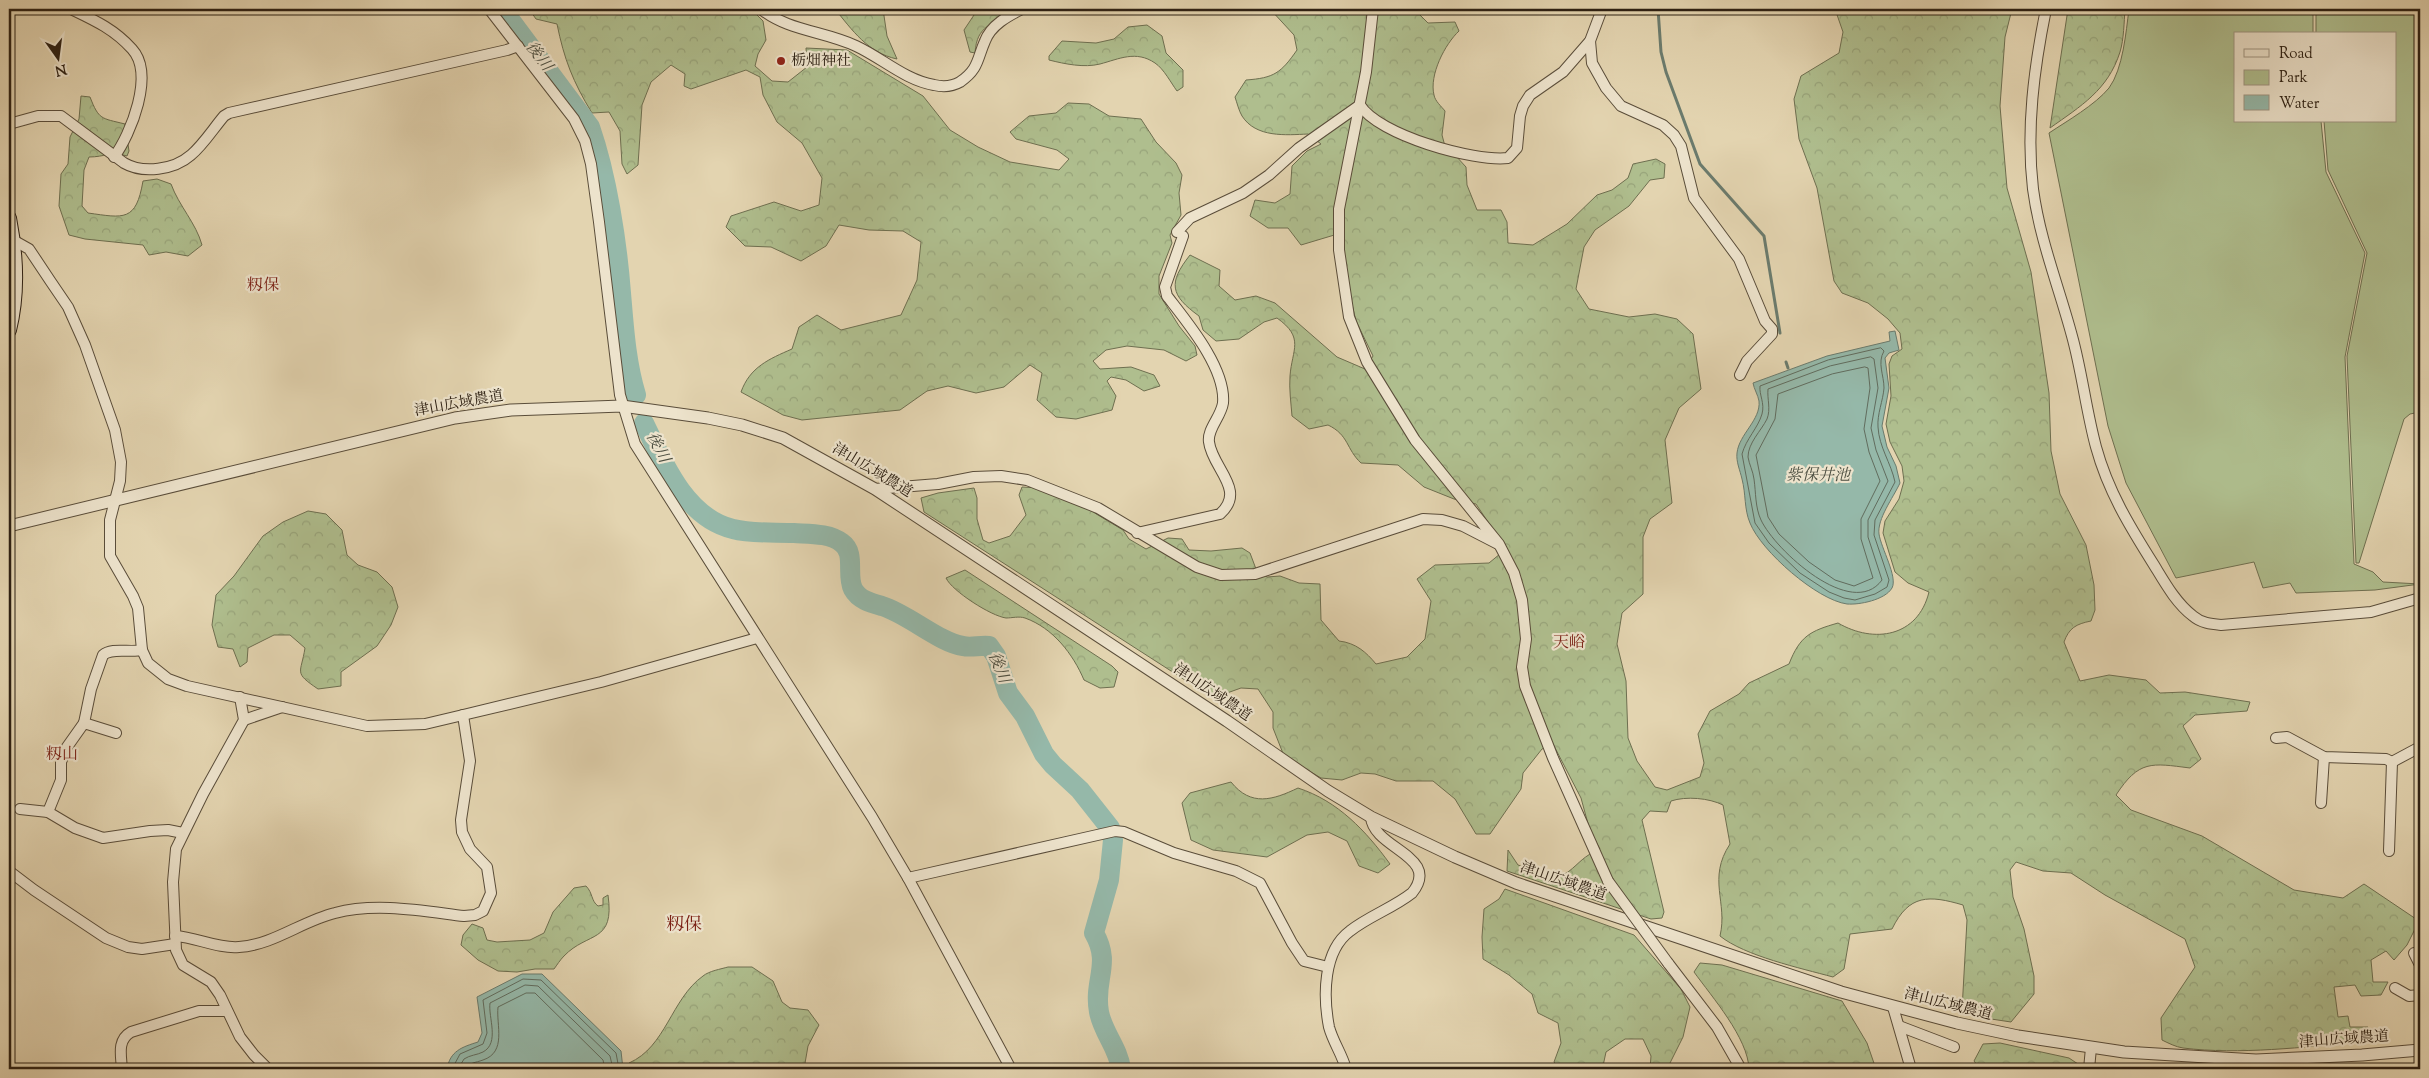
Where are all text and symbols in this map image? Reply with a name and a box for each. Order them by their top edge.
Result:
north arrow [32,32,82,82]
legend [2234,32,2396,122]
water label: 後川 [519,37,558,78]
text: Road [2279,44,2313,65]
place label: 栃畑神社 [791,51,851,72]
marker: 栃畑神社 [775,55,787,67]
text: N [53,58,69,80]
text: Park [2279,68,2308,89]
text: Water [2279,94,2320,115]
district label: 籾保 [247,275,279,298]
street label: 津山広域農道 [413,386,505,422]
water label: 後川 [639,429,675,469]
street label: 津山広域農道 [828,439,916,503]
water label: 紫保井池 [1786,465,1852,488]
district label: 天峪 [1553,632,1585,655]
water label: 後川 [981,649,1015,689]
street label: 津山広域農道 [1169,659,1255,727]
district label: 籾山 [46,744,78,767]
street label: 津山広域農道 [1517,857,1609,907]
district label: 籾保 [666,913,702,939]
street label: 津山広域農道 [1902,984,1994,1026]
street label: 津山広域農道 [2298,1026,2390,1054]

